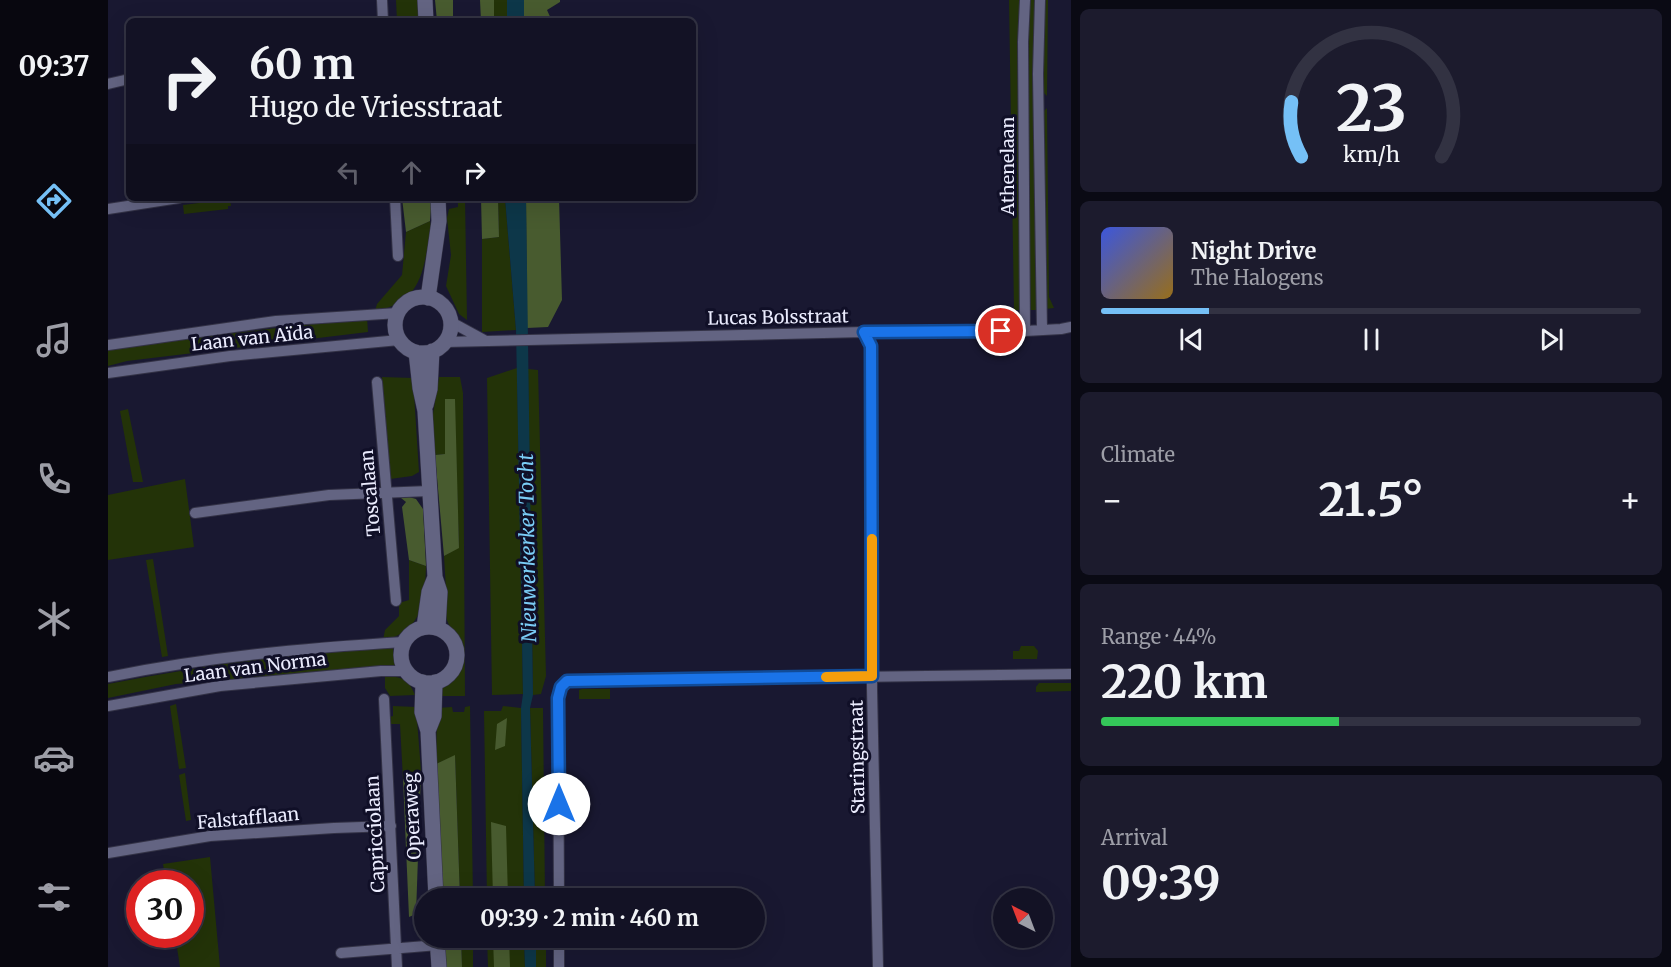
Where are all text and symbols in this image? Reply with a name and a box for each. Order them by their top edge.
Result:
text: 60 m [249,38,355,90]
icon: right [150,42,228,120]
text: 09:37 [19,49,90,83]
text: 23 [1336,70,1406,148]
text: Hugo de Vriesstraat [249,90,502,124]
street label: Athenelaan [996,117,1019,216]
text: km/h [1343,142,1399,169]
icon: left [332,156,365,189]
icon: ahead [395,156,428,189]
icon: right [458,156,491,189]
icon: directions [33,180,75,222]
text: Night Drive [1191,237,1316,265]
text: The Halogens [1191,265,1323,290]
street label: Lucas Bolsstraat [707,304,849,330]
pin [975,305,1026,356]
icon: arrive [984,314,1017,347]
icon: music [33,319,75,361]
street label: Laan van Aïda [190,320,314,356]
icon: previous [1175,323,1208,356]
icon: pause [1355,323,1388,356]
icon: next [1535,323,1568,356]
text: Climate [1101,442,1175,467]
street label: Toscalaan [355,449,385,537]
water label: Nieuwerkerker Tocht [513,453,541,643]
icon: phone [33,458,75,500]
text: 21.5° [1319,472,1423,528]
text: − [1101,480,1123,521]
text: + [1619,480,1641,521]
icon: climate [33,598,75,640]
text: Range · 44% [1101,624,1216,649]
street label: Laan van Norma [183,647,328,687]
text: 220 km [1101,654,1268,710]
street label: Staringstraat [845,700,869,814]
icon: car [33,737,75,779]
street label: Operaweg [398,772,426,860]
position arrow [527,772,591,836]
street label: Capricciolaan [360,775,390,893]
street label: Falstafflaan [196,802,300,834]
text: Arrival [1101,825,1168,850]
text: 09:39 [1101,855,1221,911]
speed limit sign: 30 [126,870,204,948]
icon: filters [33,876,75,918]
north arrow [993,888,1053,948]
map controls [993,888,1053,948]
text: 09:39 · 2 min · 460 m [480,904,699,932]

